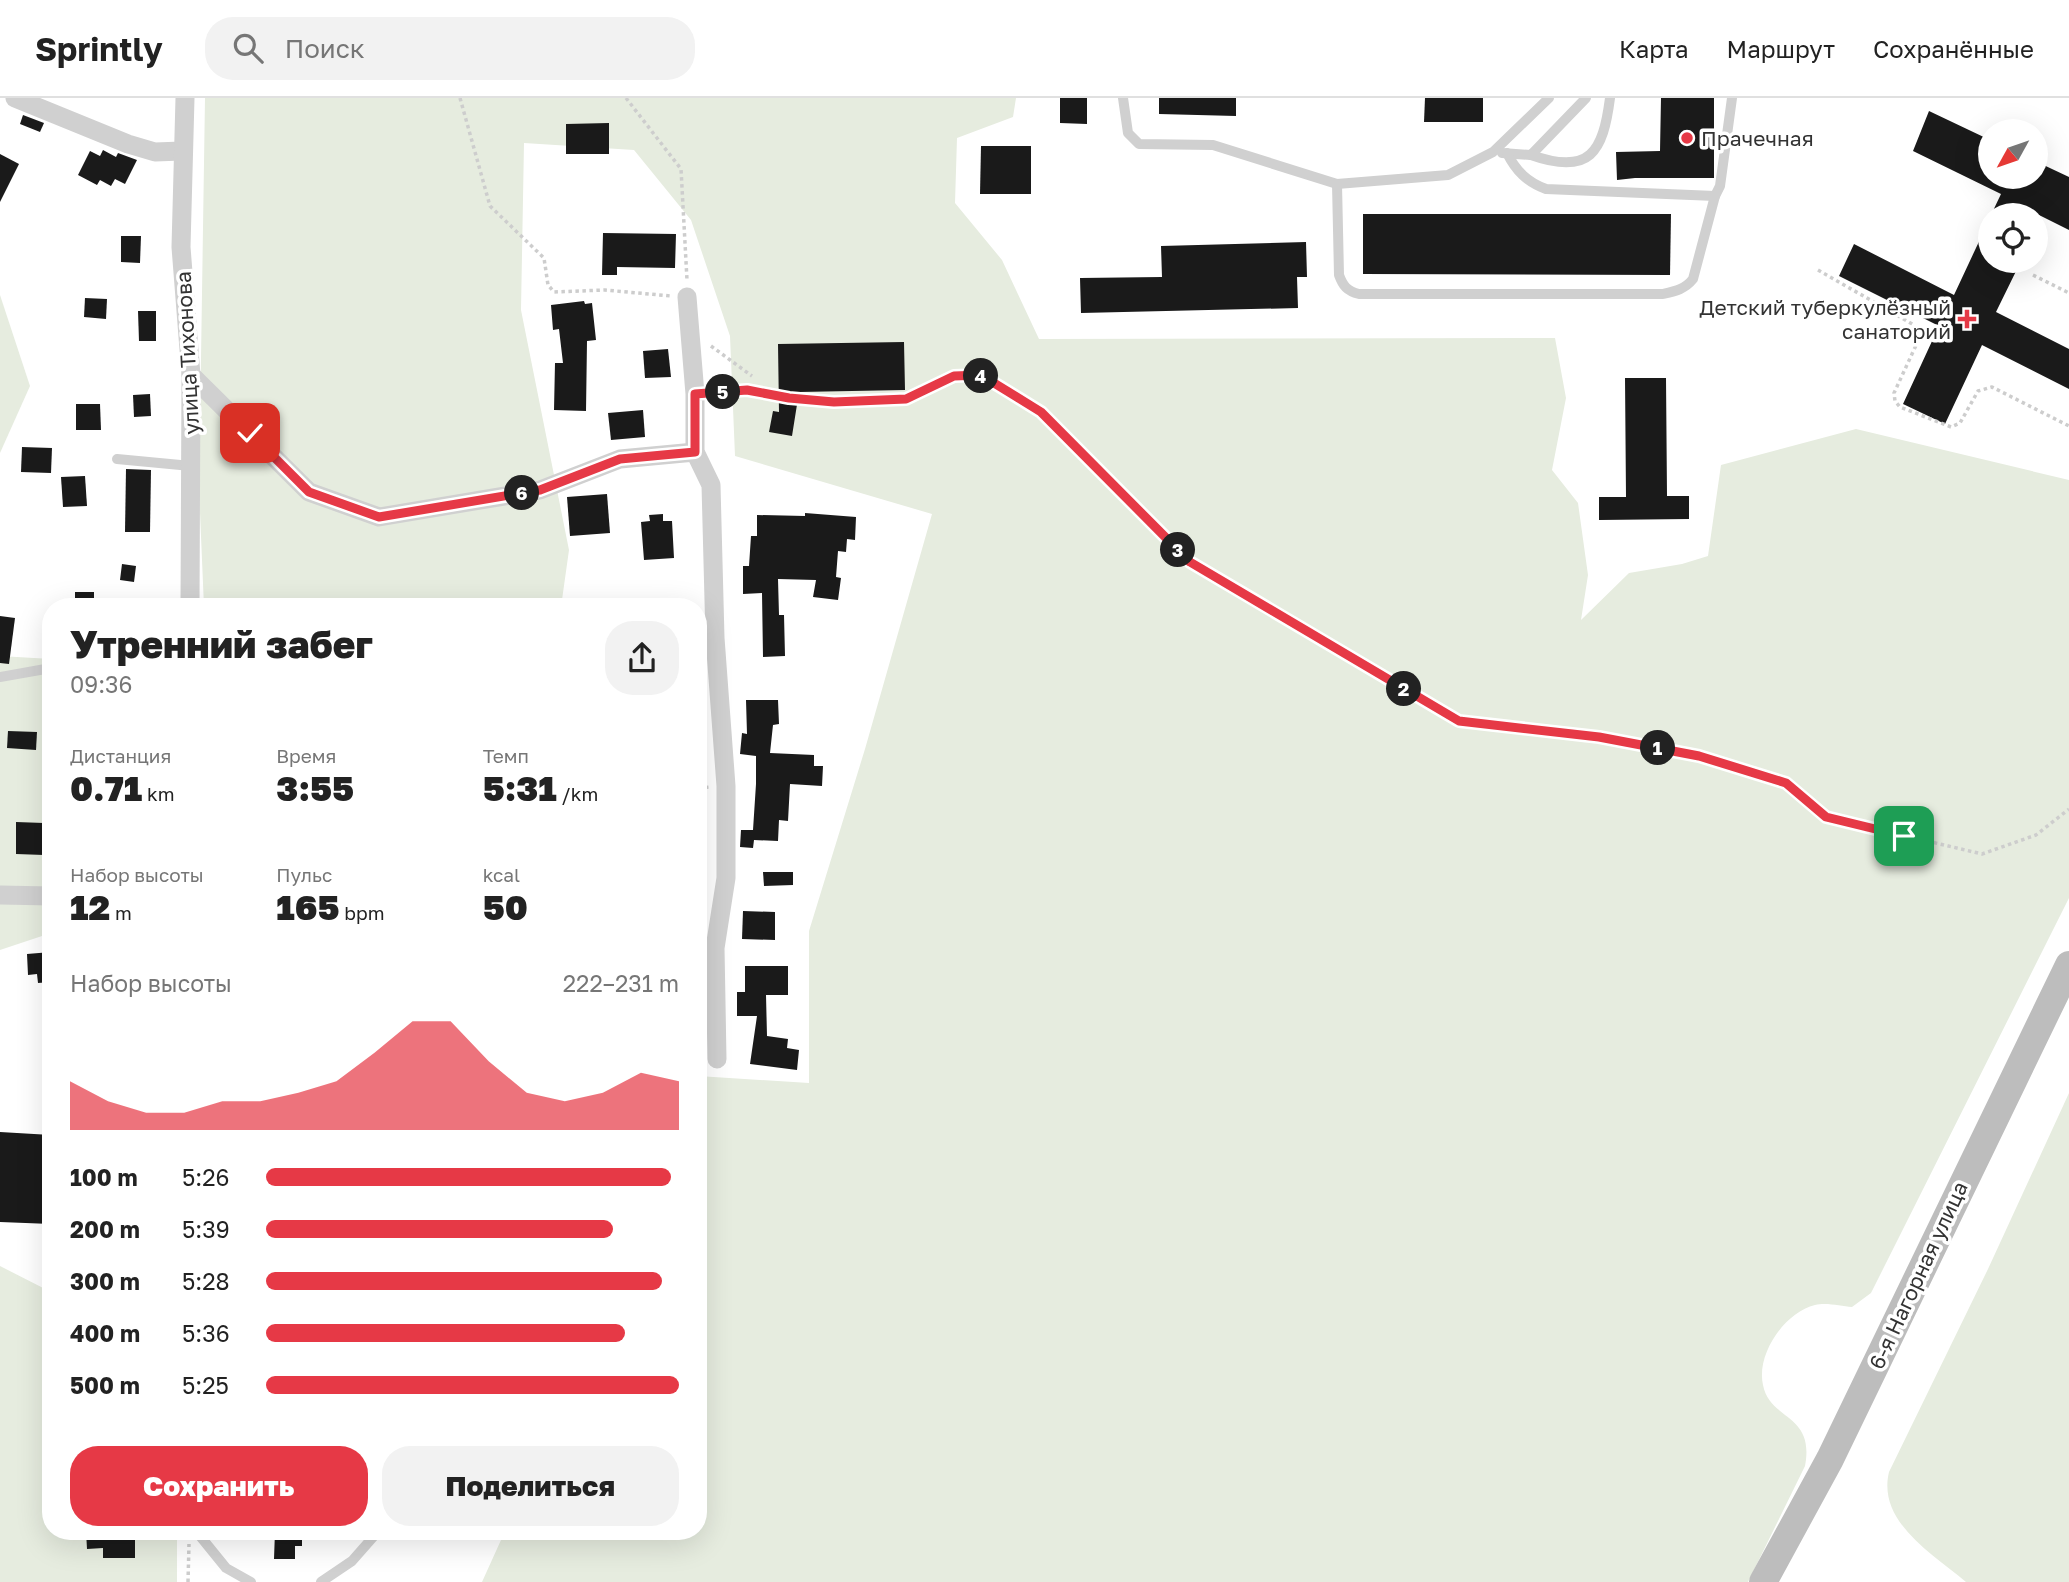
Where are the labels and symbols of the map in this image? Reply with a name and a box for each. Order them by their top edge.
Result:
north arrow [1978,119,2048,189]
place label: Прачечная [1701,125,1814,151]
marker: Прачечная [1679,130,1695,146]
street label: улица Тихонова [170,271,204,435]
place label: Детский туберкулёзный санаторий [1699,294,1951,344]
marker: Детский туберкулёзный санаторий [1957,309,1977,329]
pin: 4 [964,358,998,394]
pin: 5 [706,374,740,410]
pin [220,403,280,463]
pin: 6 [504,476,540,510]
pin: 3 [1160,532,1196,568]
pin: 2 [1386,672,1422,706]
pin: 1 [1640,730,1676,766]
pin [1874,806,1934,866]
street label: 6-я Нагорная улица [1863,1177,1973,1373]

